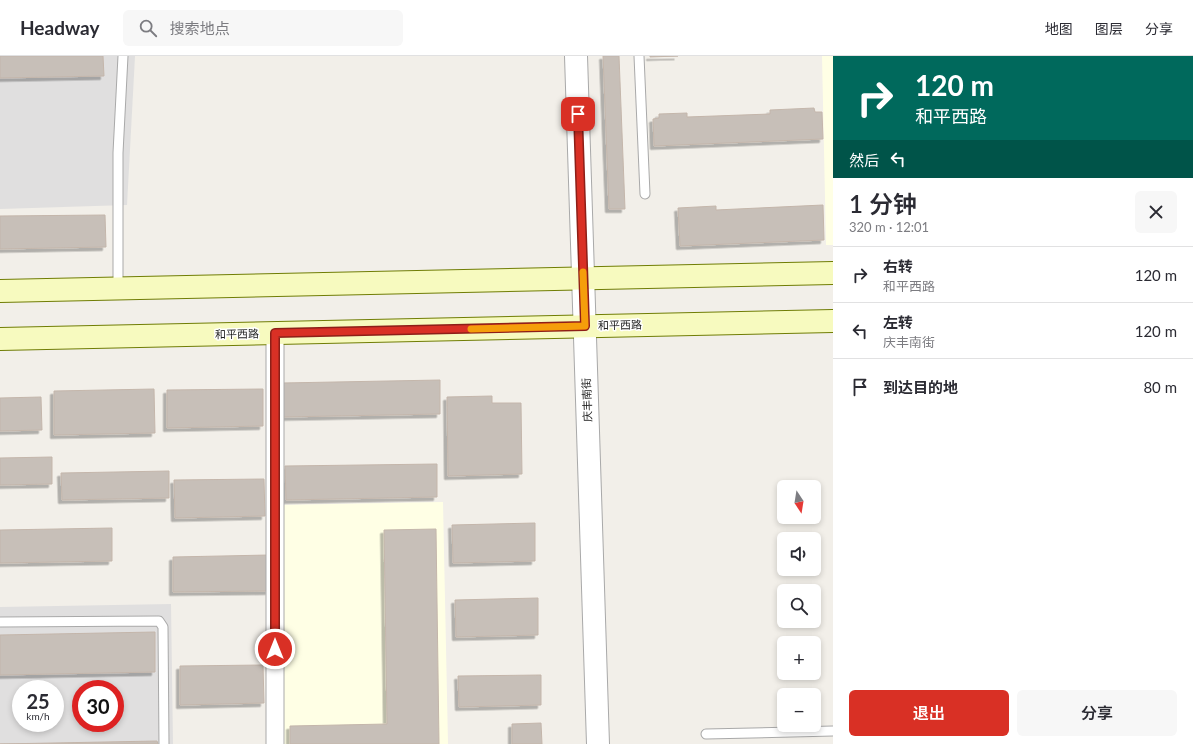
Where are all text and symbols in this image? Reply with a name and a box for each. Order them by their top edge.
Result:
search box [123,10,403,46]
text: Headway [20,16,99,39]
icon: search [137,17,159,39]
text: 搜索地点 [169,19,229,37]
text: 地图 [1045,20,1073,37]
text: 图层 [1095,20,1123,37]
text: 分享 [1145,20,1173,37]
text: 120 m [915,68,994,102]
icon: right [849,72,901,124]
pin [561,97,595,131]
icon: arrive [567,103,589,125]
text: 和平西路 [915,105,987,127]
icon: left [887,148,909,170]
text: 然后 [849,151,879,169]
text: 1 分钟 [849,189,917,218]
button: close [1135,191,1177,233]
text: 320 m · 12:01 [849,219,929,235]
text: 右转 [883,257,913,275]
icon: right [849,264,871,286]
text: 120 m [1135,266,1177,284]
text: 和平西路 [883,278,935,294]
text: 左转 [883,313,913,331]
street label: 和平西路 [598,318,642,331]
icon: left [849,320,871,342]
text: 120 m [1135,322,1177,340]
street label: 和平西路 [215,327,259,340]
text: 庆丰南街 [883,334,935,350]
icon: arrive [849,376,871,398]
street label: 庆丰南街 [579,378,594,422]
text: 到达目的地 [883,378,958,396]
text: 80 m [1143,378,1177,396]
north arrow [777,480,821,524]
map controls [777,480,821,732]
button: sound [777,532,821,576]
button: search [777,584,821,628]
position arrow [254,628,296,670]
button: + [777,636,821,680]
speed limit sign: 30 [72,680,124,732]
button: − [777,688,821,732]
text: 25 [26,689,50,713]
button: 退出 [849,690,1009,736]
button: 分享 [1017,690,1177,736]
text: km/h [26,710,50,722]

